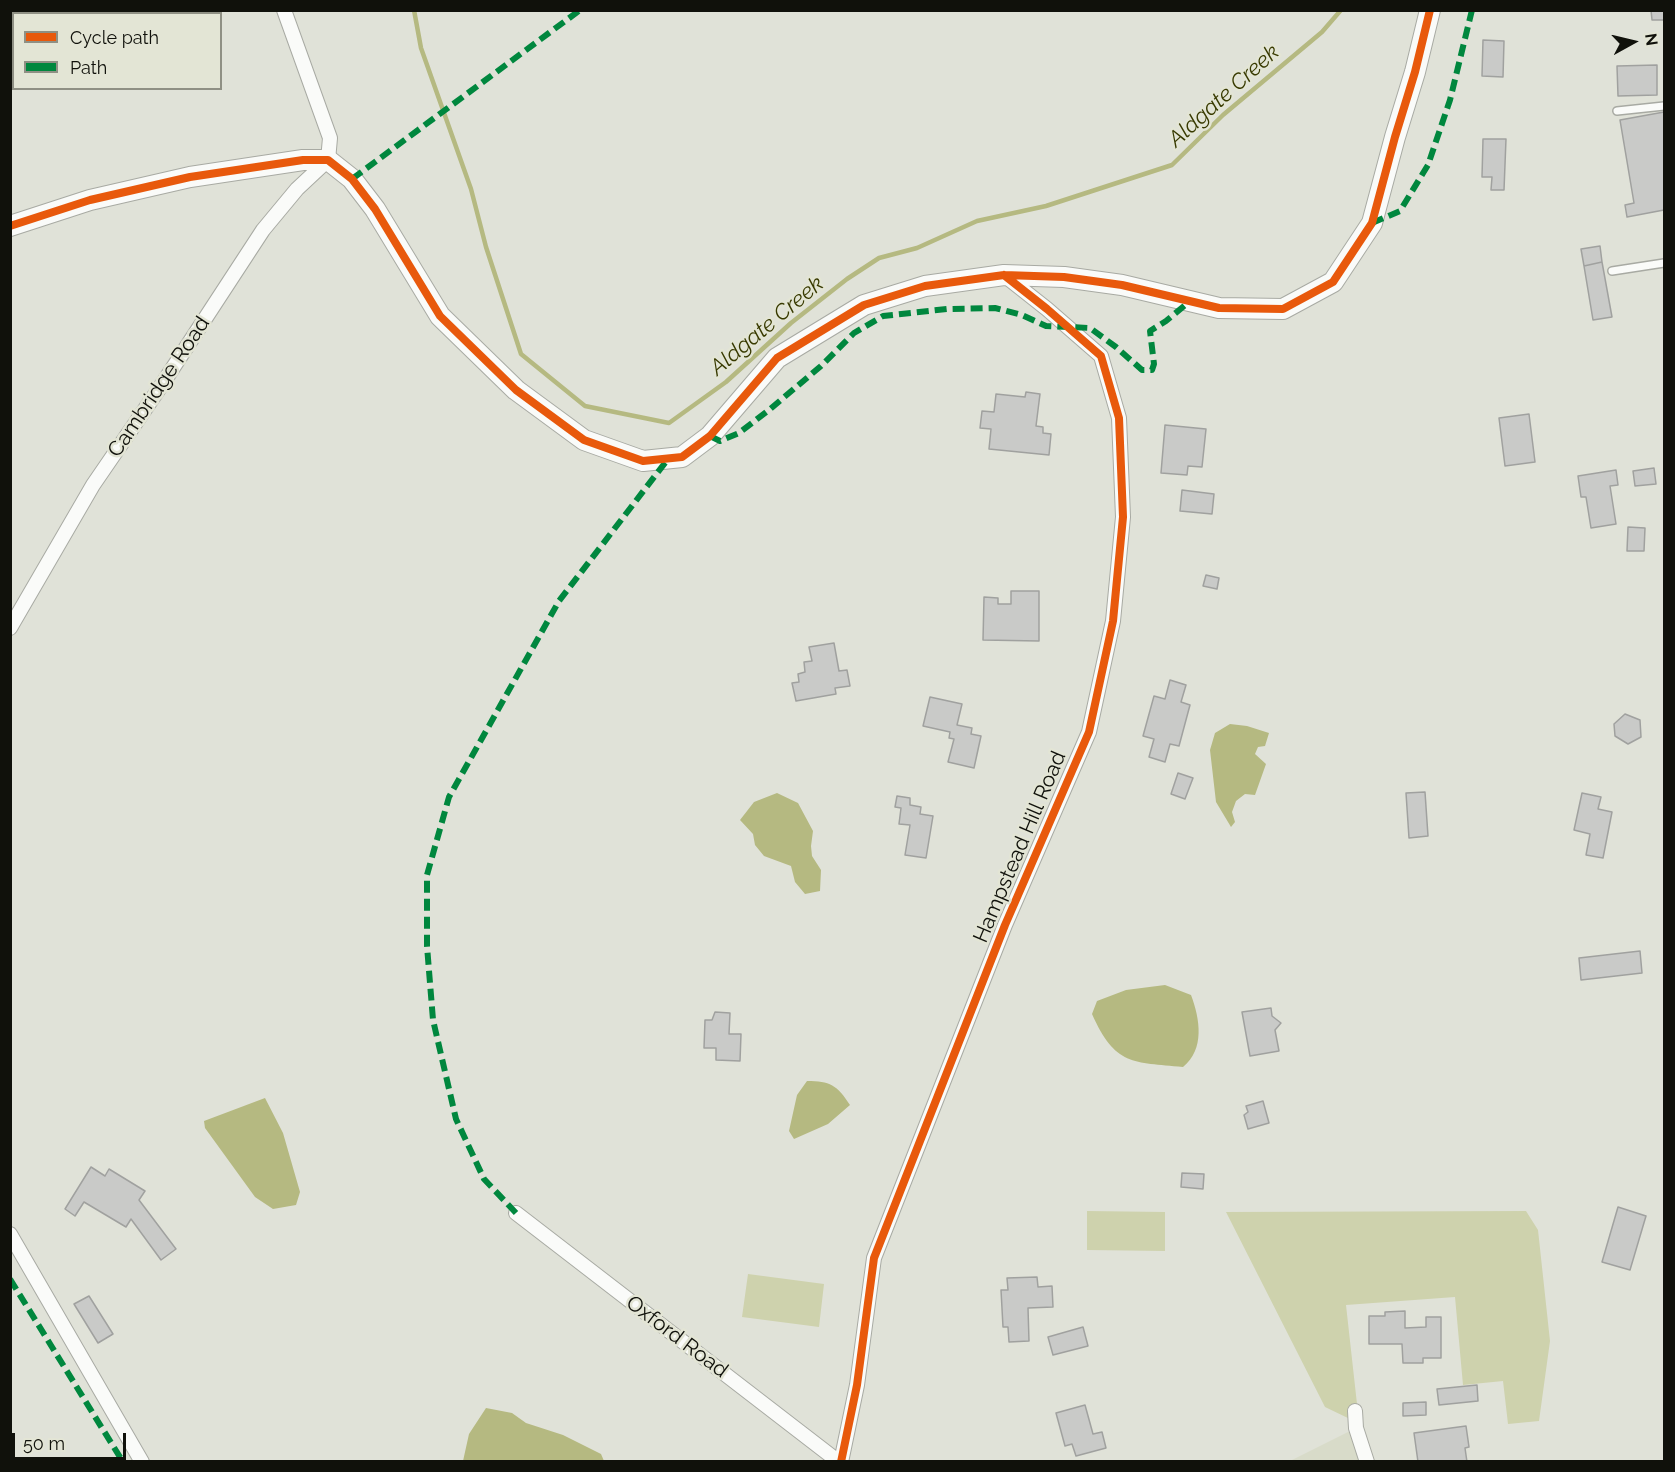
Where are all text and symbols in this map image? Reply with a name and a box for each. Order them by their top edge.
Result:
legend [12,12,222,90]
north arrow [1603,12,1663,72]
text: Cycle path [70,27,159,48]
text: N [1641,32,1662,47]
water label: Aldgate Creek [1163,39,1285,153]
text: Path [70,57,107,78]
water label: Aldgate Creek [705,271,829,381]
street label: Cambridge Road [103,312,215,462]
street label: Hampstead Hill Road [968,747,1072,947]
street label: Oxford Road [621,1290,733,1384]
scale bar [15,1421,129,1459]
text: 50 m [23,1433,65,1454]

